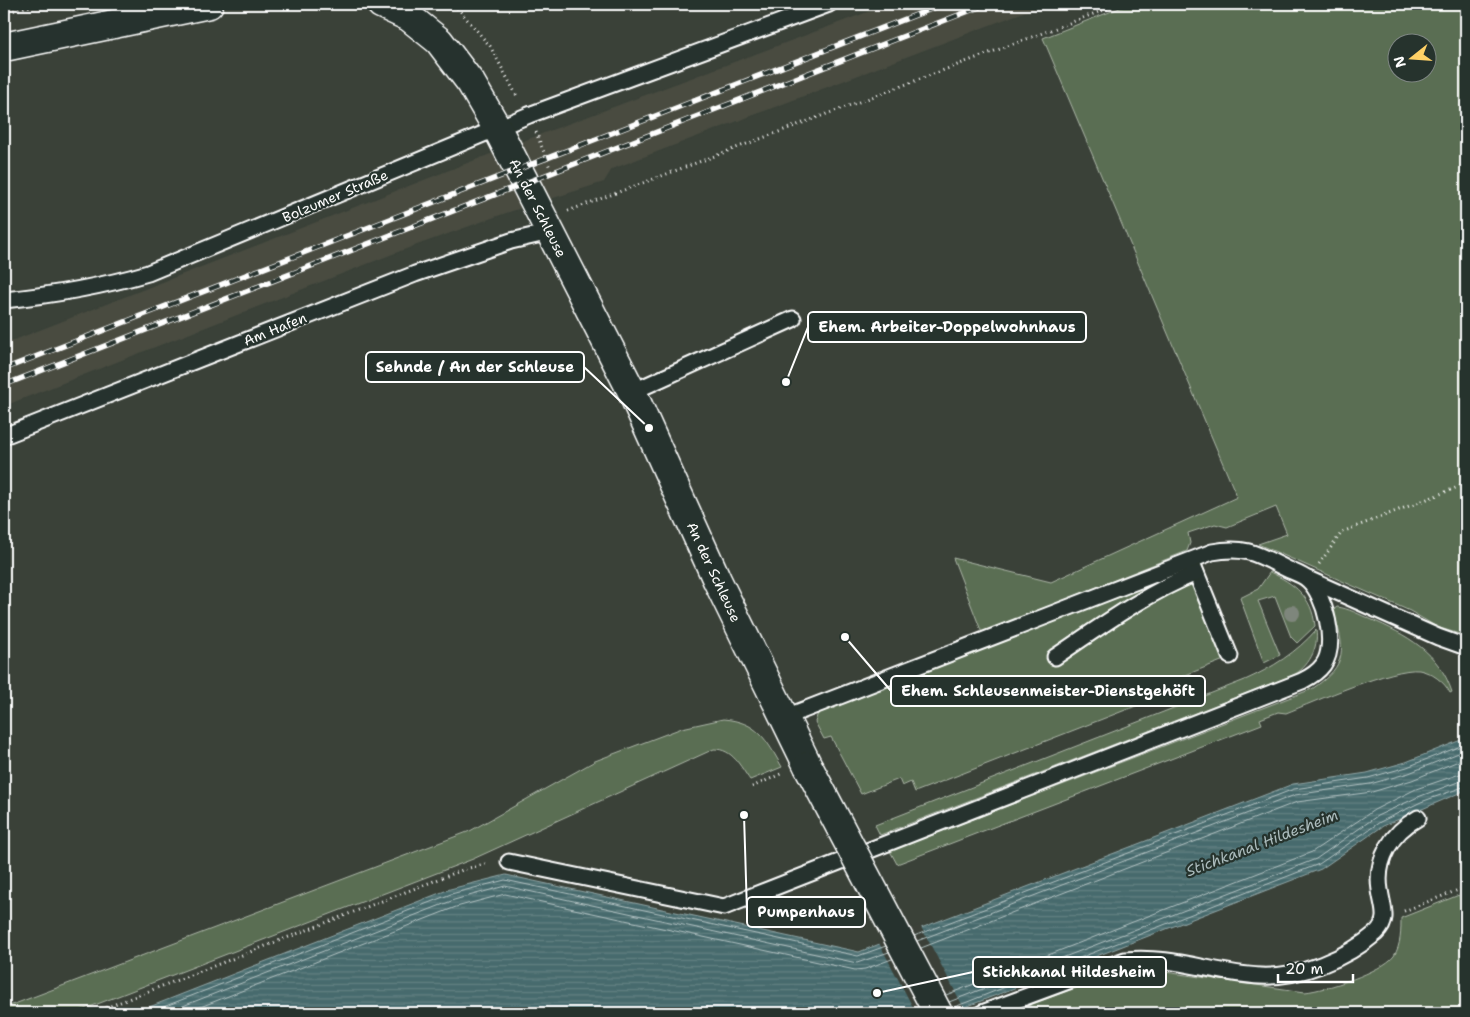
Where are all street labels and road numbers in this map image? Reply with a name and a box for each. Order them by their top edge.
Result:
street label: An der Schleuse [505,156,571,261]
street label: Bolzumer Straße [279,166,391,226]
street label: Am Hafen [241,308,310,350]
street label: An der Schleuse [683,519,745,625]

